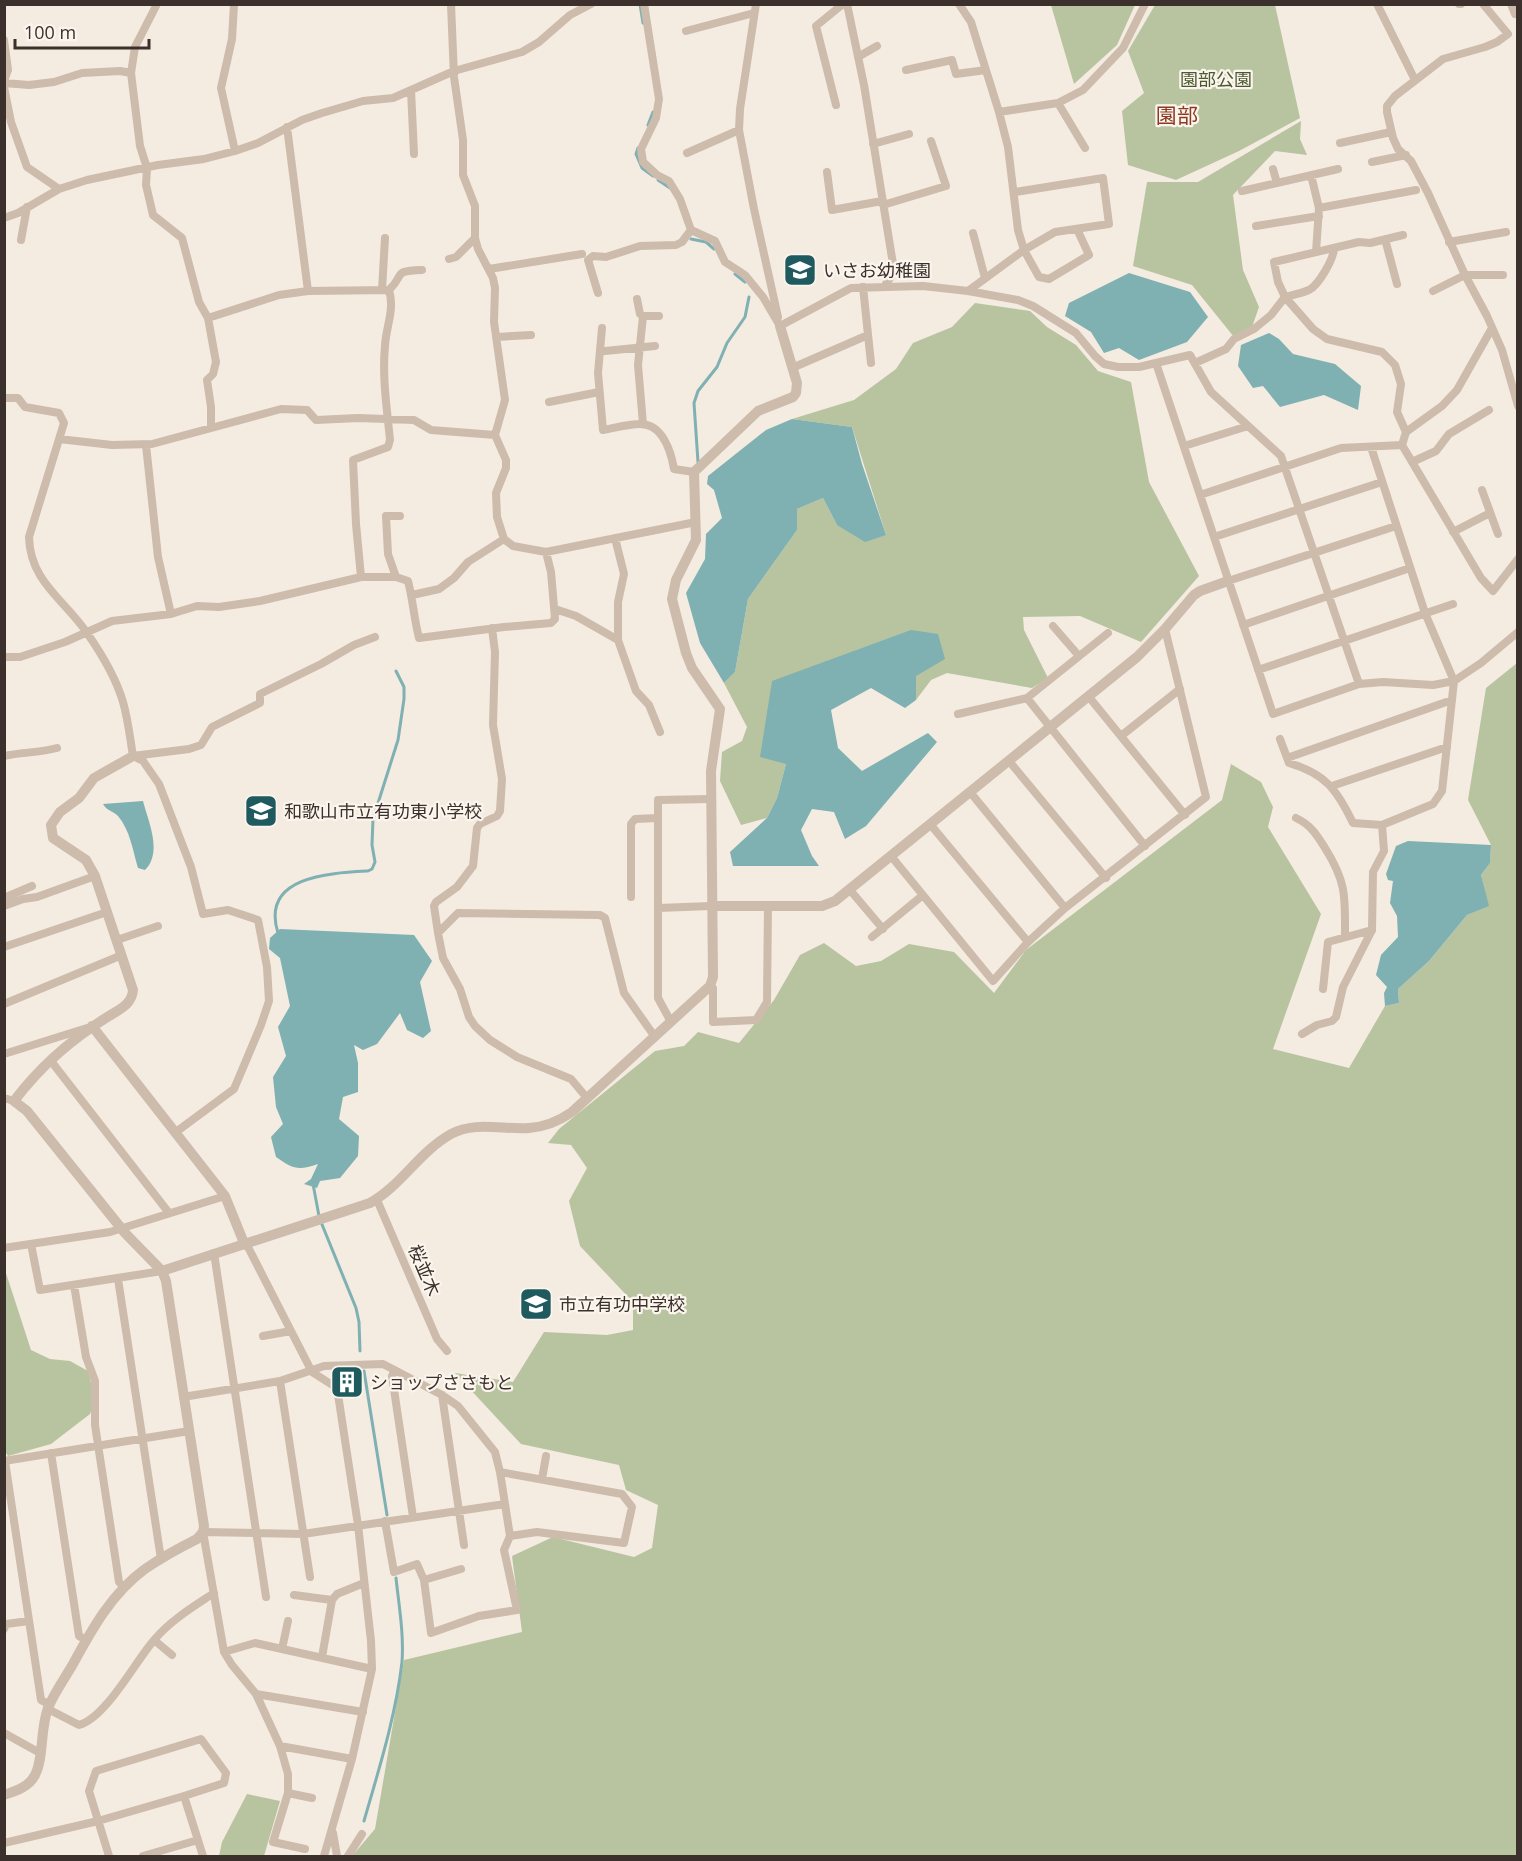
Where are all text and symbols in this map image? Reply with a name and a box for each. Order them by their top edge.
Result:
scale bar [15,12,148,50]
text: 100 m [24,20,76,44]
park label: 園部公園 [1180,67,1252,91]
district label: 園部 [1156,101,1198,129]
school or university icon: いさお幼稚園 [782,252,818,288]
place label: いさお幼稚園 [823,258,931,282]
school or university icon: 和歌山市立有功東小学校 [243,793,279,829]
place label: 和歌山市立有功東小学校 [284,799,482,823]
street label: 桜並木 [403,1240,447,1300]
school or university icon: 市立有功中学校 [518,1286,554,1322]
place label: 市立有功中学校 [559,1292,685,1316]
building icon: ショップささもと [329,1364,365,1400]
place label: ショップささもと [370,1370,514,1394]

